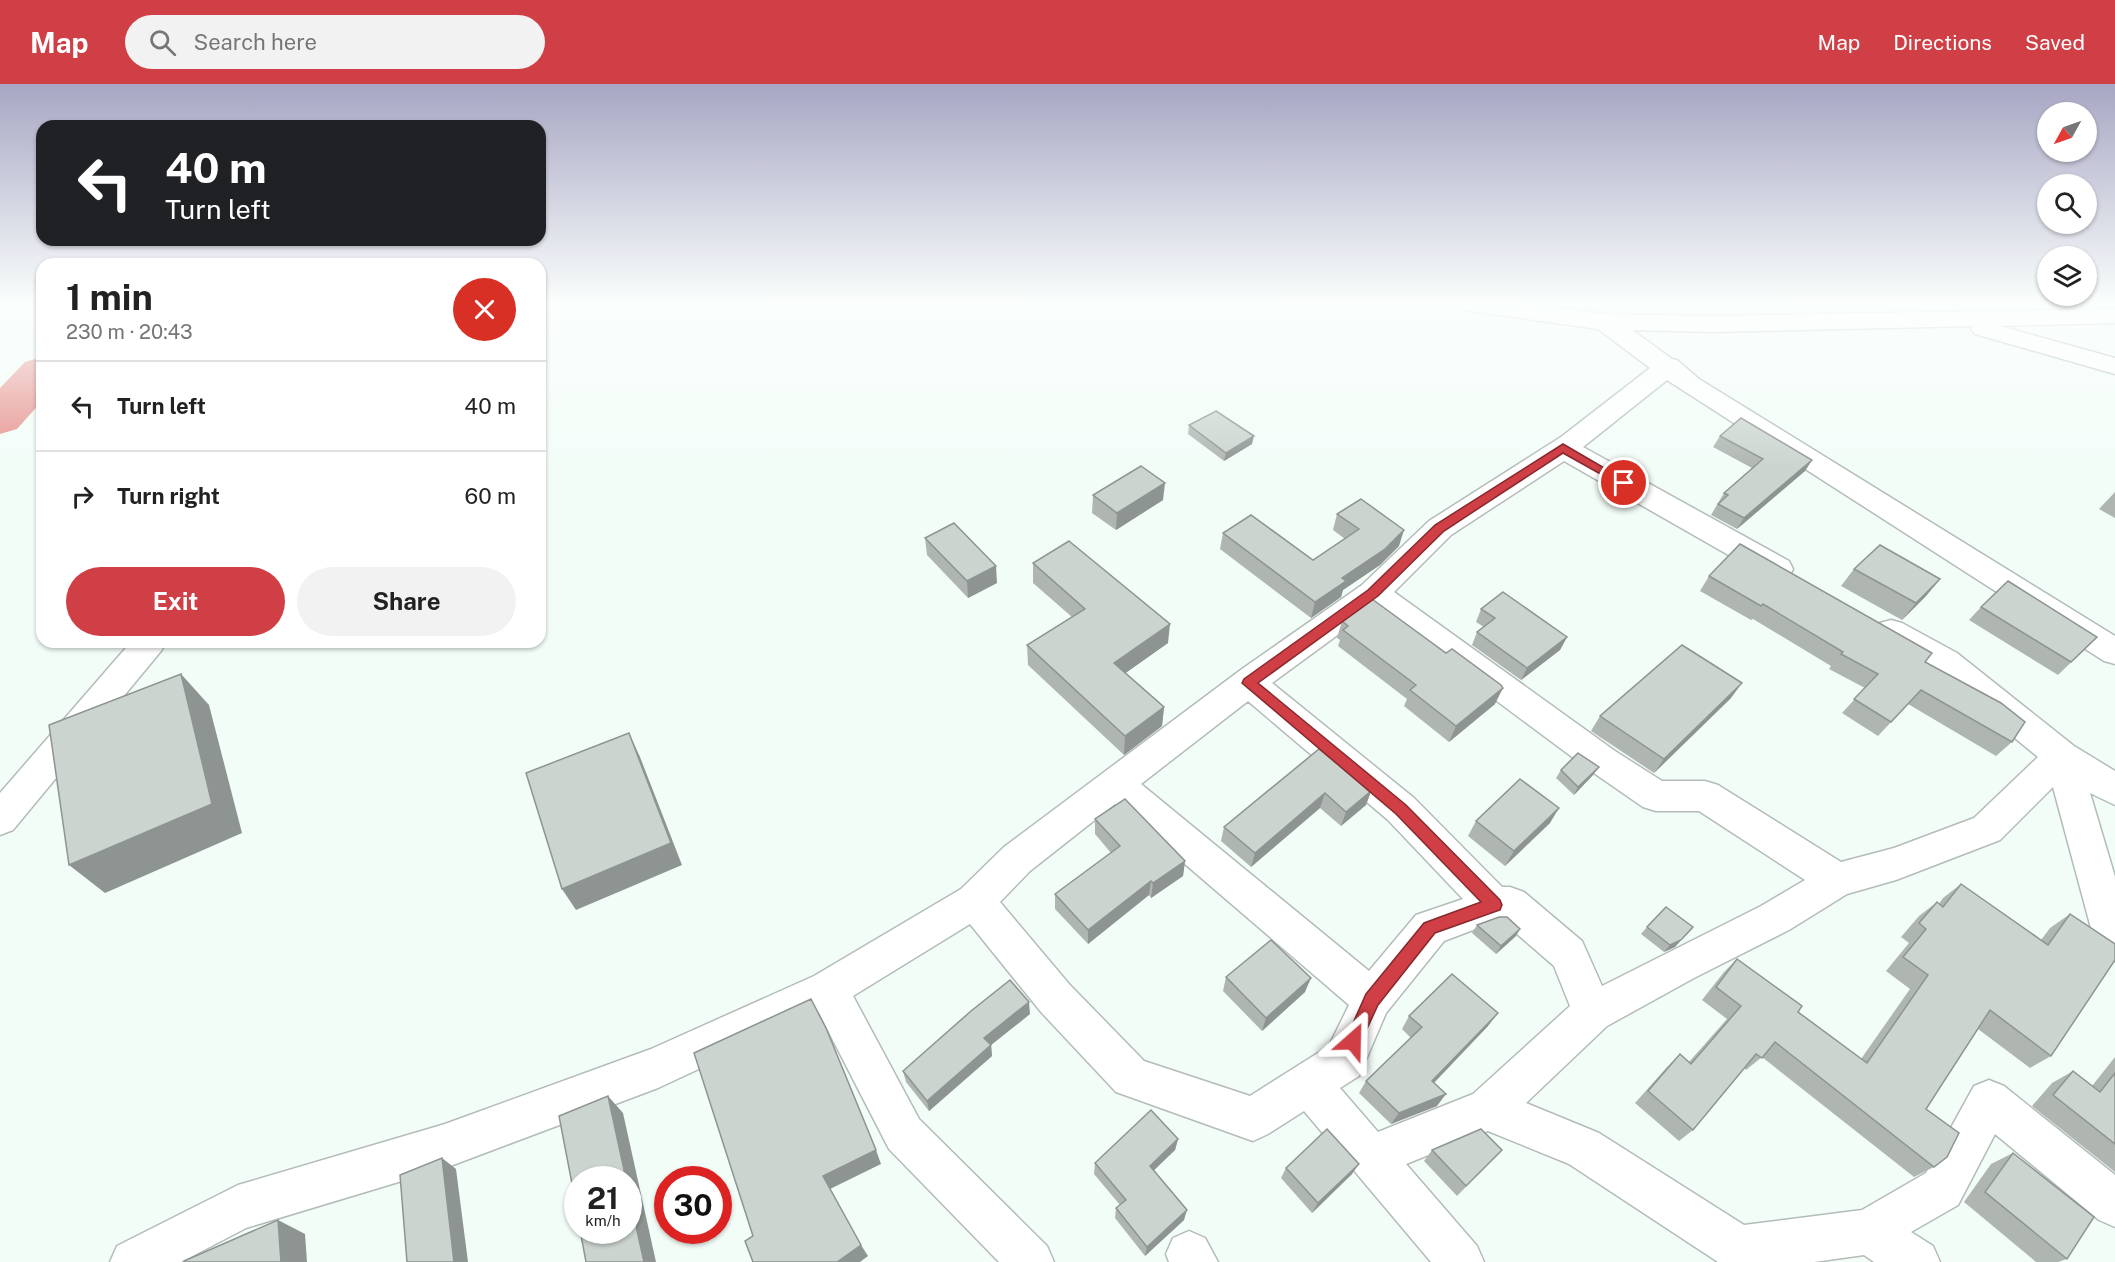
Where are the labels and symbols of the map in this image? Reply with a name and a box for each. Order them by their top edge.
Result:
north arrow [2037,102,2097,162]
pin [1598,457,1649,508]
position arrow [1321,1009,1385,1073]
speed limit sign: 30 [654,1166,732,1244]

